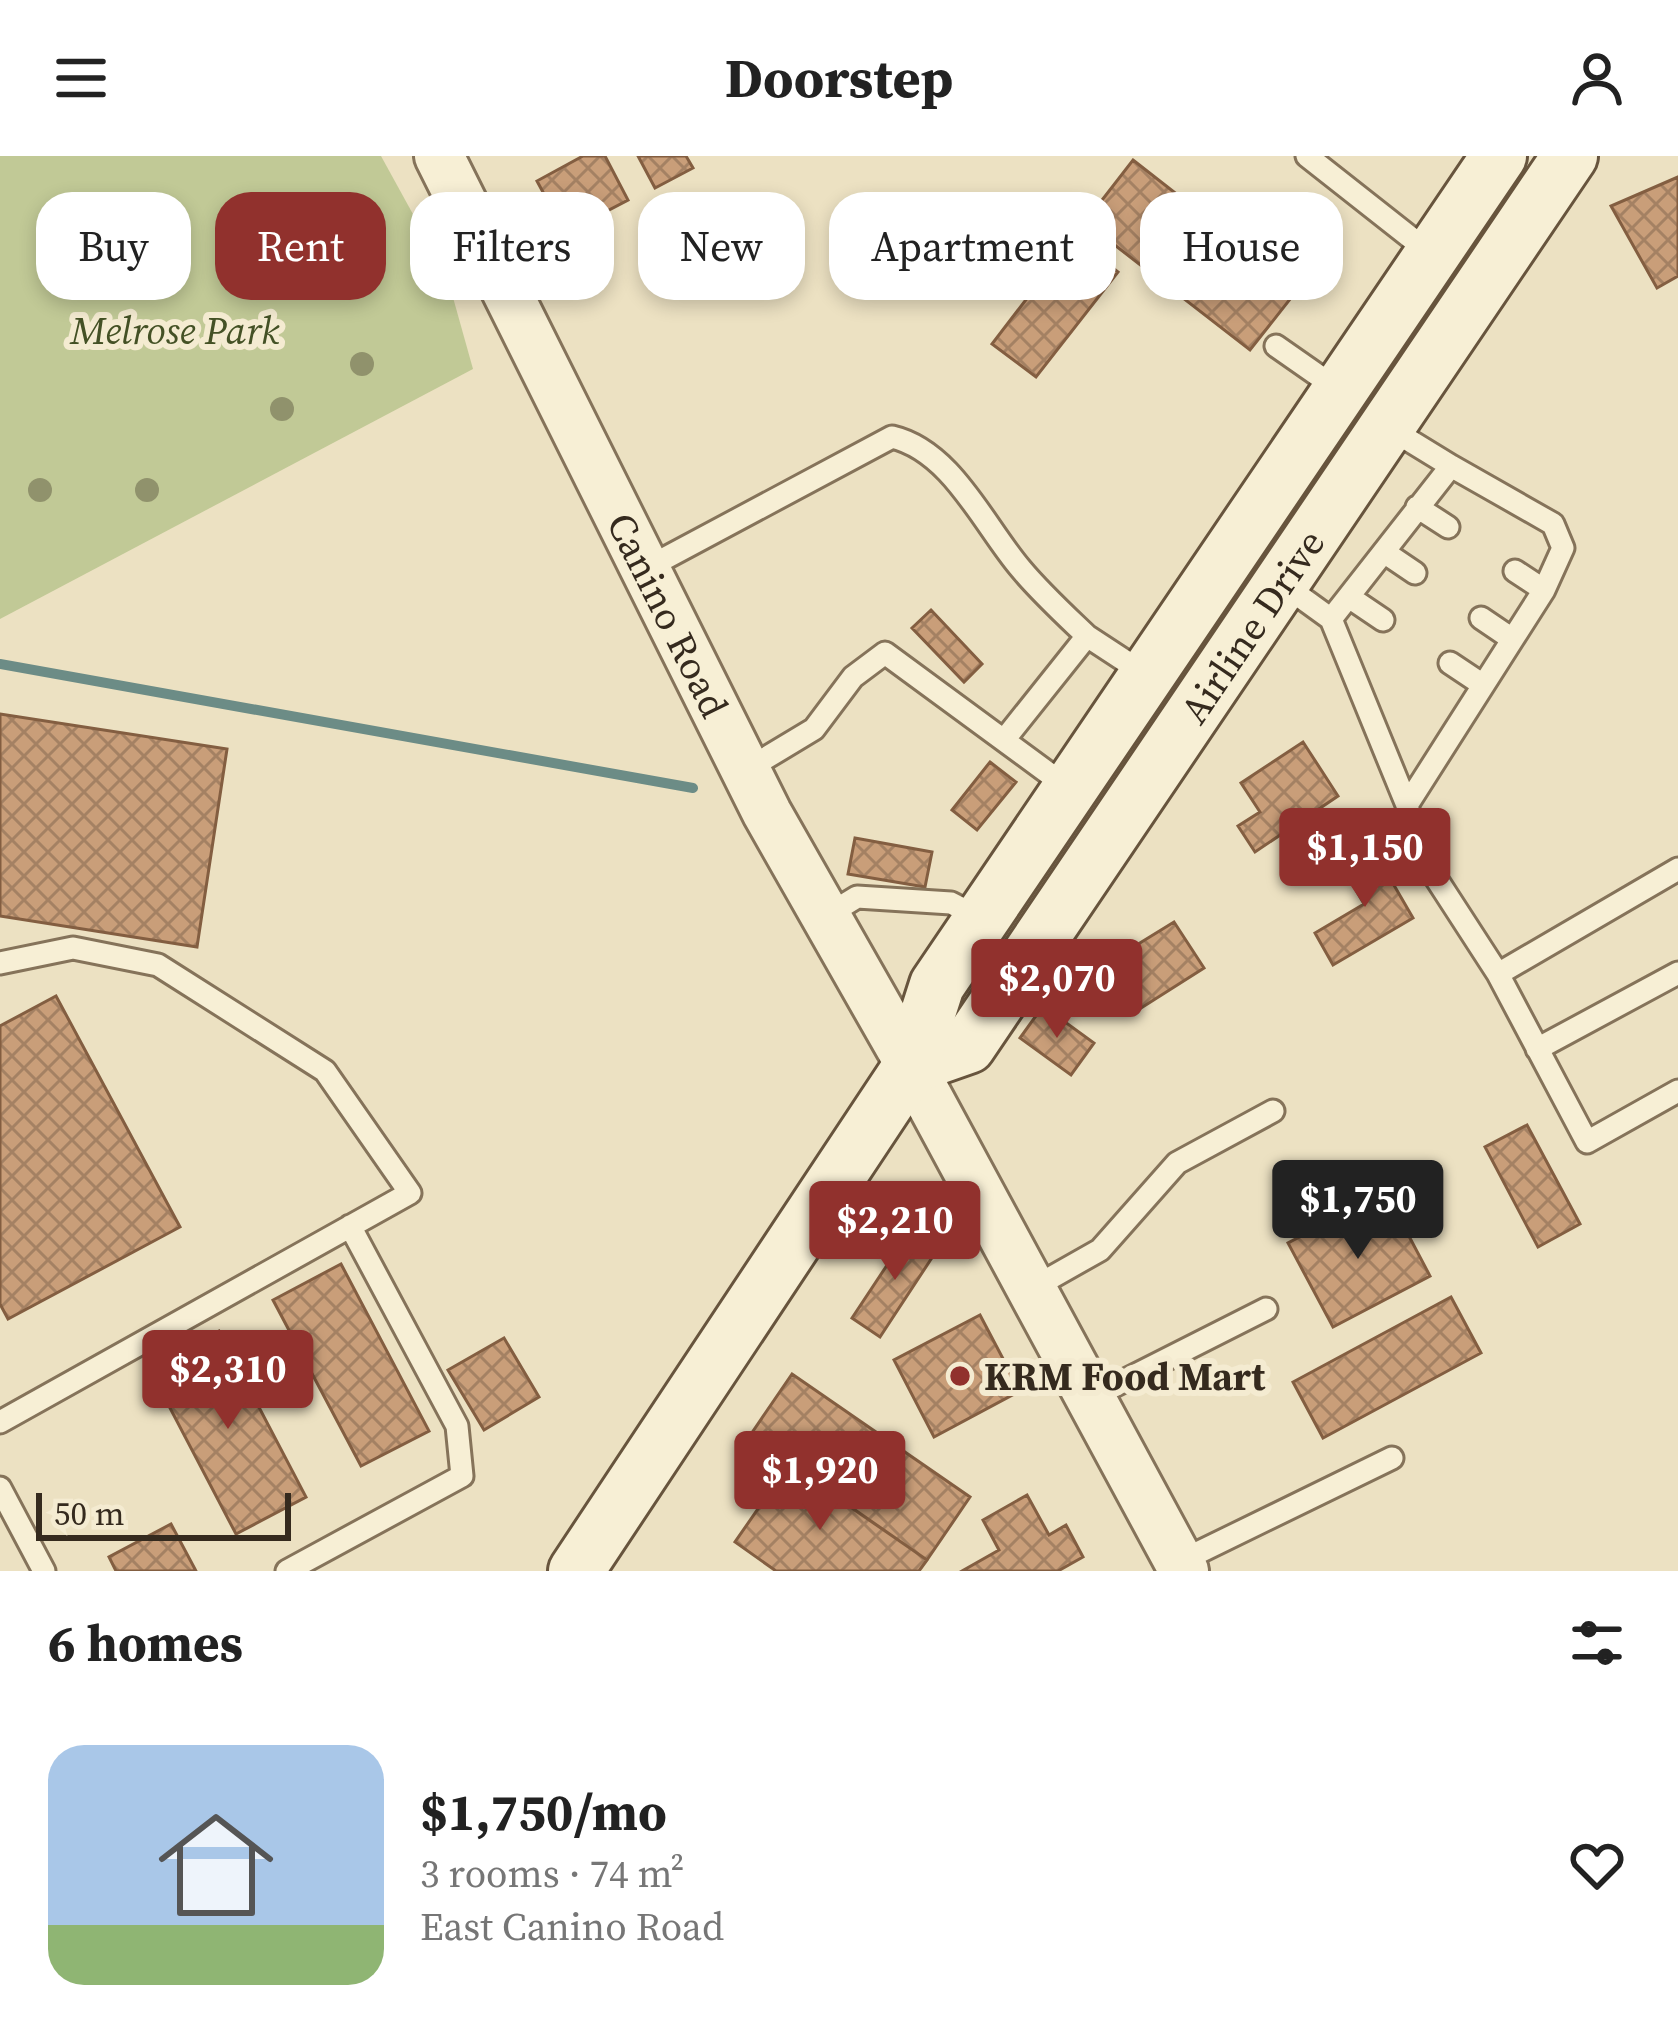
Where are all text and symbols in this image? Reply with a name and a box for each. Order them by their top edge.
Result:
text: Doorstep [725,41,953,115]
icon: menu [48,45,114,111]
icon: person [1564,45,1630,111]
chip: Buy [36,192,191,300]
chip: Rent [215,192,386,300]
chip: Filters [410,192,614,300]
chip: New [638,192,805,300]
chip: Apartment [829,192,1116,300]
chip: House [1140,192,1343,300]
park label: Melrose Park [70,304,280,357]
street label: Canino Road [595,504,741,726]
street label: Airline Drive [1167,519,1336,734]
pin: $1,150 [1267,808,1463,910]
text: $1,150 [1306,820,1424,873]
pin: $2,070 [959,939,1155,1041]
text: $2,070 [998,951,1116,1004]
pin: $1,750 [1260,1160,1456,1262]
text: $1,750 [1299,1172,1417,1225]
pin: $2,210 [797,1181,993,1283]
text: $2,210 [836,1193,954,1246]
pin: $2,310 [130,1330,326,1432]
text: $2,310 [169,1342,287,1395]
place label: KRM Food Mart [984,1350,1266,1403]
marker: KRM Food Mart [947,1363,973,1389]
pin: $1,920 [722,1431,918,1533]
text: $1,920 [761,1443,879,1496]
scale bar [36,1487,291,1540]
text: 50 m [54,1491,124,1536]
text: 6 homes [48,1608,243,1678]
icon: filters [1564,1610,1630,1676]
text: $1,750/mo [420,1777,667,1847]
icon: home [144,1793,288,1937]
icon: heart [1564,1832,1630,1898]
text: 3 rooms · 74 m² [420,1847,684,1900]
text: East Canino Road [420,1900,724,1953]

